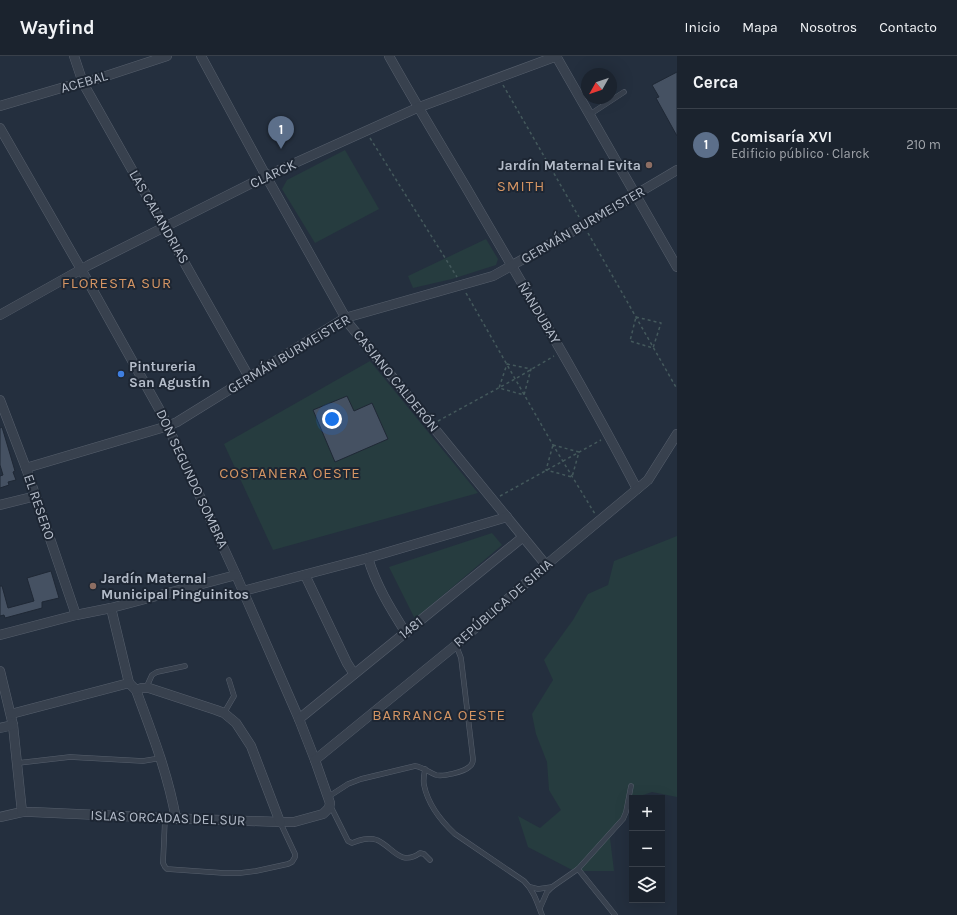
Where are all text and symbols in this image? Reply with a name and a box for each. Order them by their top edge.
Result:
text: Wayfind [20,17,95,39]
text: Inicio [685,19,720,36]
text: Mapa [742,19,778,36]
text: Nosotros [800,19,857,36]
text: Contacto [879,19,937,36]
street label: ACEBAL [59,67,110,97]
north arrow [581,68,617,104]
text: Cerca [693,72,738,92]
pin: 1 [268,116,294,149]
text: Comisaría XVI [731,128,832,146]
text: 1 [704,137,708,152]
text: 210 m [906,137,941,152]
text: Edificio público · Clarck [731,146,869,161]
street label: CLARCK [247,156,299,192]
place label: Jardín Maternal Evita [498,157,641,174]
marker: Jardín Maternal Evita [644,160,654,170]
street label: LAS CALANDRIAS [125,167,193,267]
district label: SMITH [497,177,545,195]
street label: GERMÁN BURMEISTER [518,182,648,267]
district label: FLORESTA SUR [62,274,172,292]
street label: ÑANDUBAY [514,279,564,347]
street label: GERMÁN BURMEISTER [224,310,353,397]
street label: CASIANO CALDERÓN [350,327,442,435]
place label: Pintureria San Agustín [129,358,210,391]
marker: Pintureria San Agustín [116,369,126,379]
street label: DON SEGUNDO SOMBRA [152,407,232,551]
your location [322,409,342,429]
district label: COSTANERA OESTE [219,464,361,482]
street label: EL RESERO [20,472,58,542]
street label: REPÚBLICA DE SIRIA [449,555,556,651]
place label: Jardín Maternal Municipal Pinguinitos [101,570,249,603]
marker: Jardín Maternal Municipal Pinguinitos [88,581,98,591]
street label: 1481 [396,613,426,643]
district label: BARRANCA OESTE [372,706,506,724]
map controls [629,795,665,903]
button: + [629,795,665,831]
street label: ISLAS ORCADAS DEL SUR [90,807,246,829]
button: − [629,831,665,867]
button: layers [629,867,665,903]

